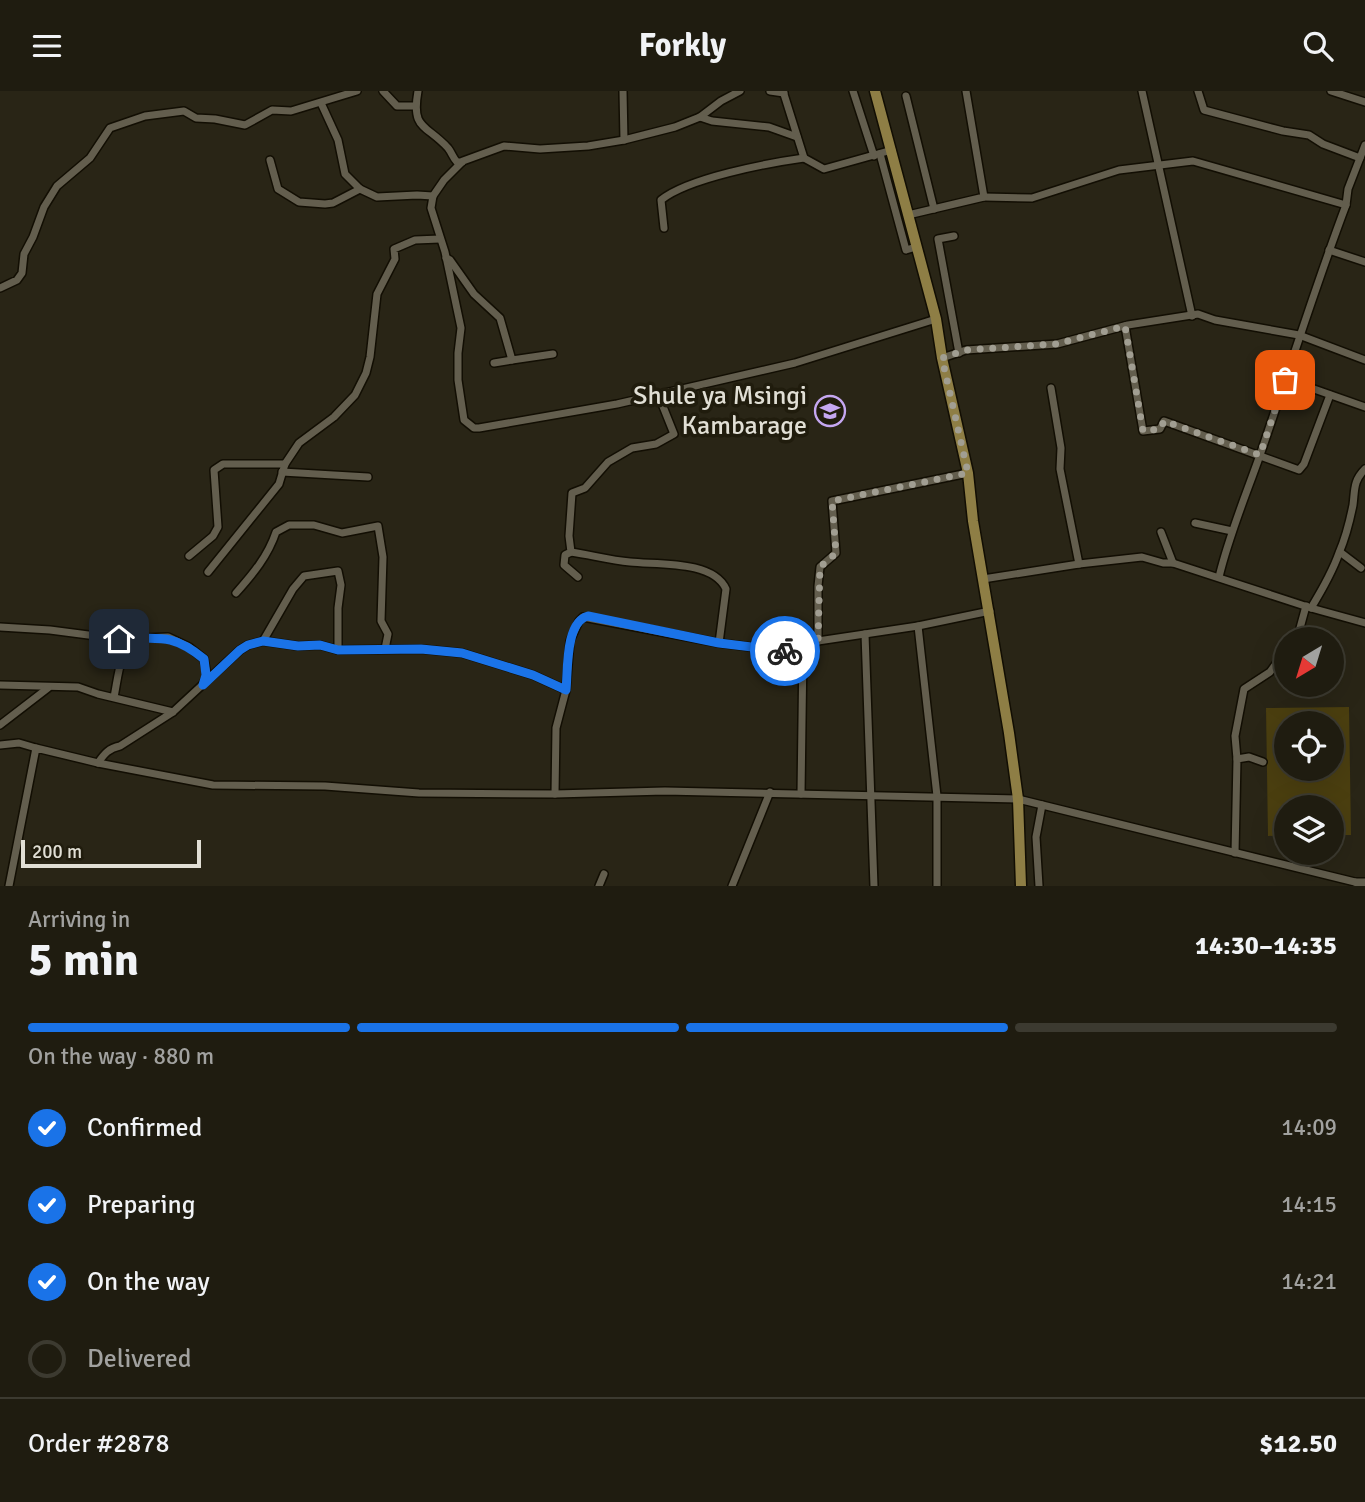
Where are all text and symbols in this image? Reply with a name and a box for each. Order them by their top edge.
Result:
text: Forkly [639,26,726,65]
icon: menu [28,27,66,65]
icon: search [1299,27,1337,65]
pin [1255,350,1315,410]
icon: bag [1266,361,1304,399]
place label: Shule ya Msingi Kambarage [633,380,807,442]
school or university icon: Shule ya Msingi Kambarage [813,394,847,428]
pin [89,609,149,669]
courier [750,616,820,686]
icon: home [100,620,138,658]
north arrow [1274,627,1344,697]
map controls [1274,627,1344,865]
icon: bike [766,632,804,670]
button: locate [1274,711,1344,781]
button: layers [1274,795,1344,865]
scale bar [21,837,201,869]
text: 200 m [32,840,82,864]
text: Arriving in [28,905,130,934]
text: 14:30–14:35 [1195,930,1337,962]
text: 5 min [28,932,139,988]
text: On the way · 880 m [28,1042,214,1071]
icon: check [28,1109,66,1147]
text: Confirmed [87,1112,202,1144]
text: 14:09 [1281,1113,1337,1142]
icon: check [28,1186,66,1224]
text: Preparing [87,1189,195,1221]
text: 14:15 [1281,1190,1337,1219]
icon: check [28,1263,66,1301]
text: On the way [87,1266,210,1298]
text: 14:21 [1281,1267,1337,1296]
text: Delivered [87,1343,192,1375]
text: Order #2878 [28,1428,169,1460]
text: $12.50 [1259,1428,1337,1460]

